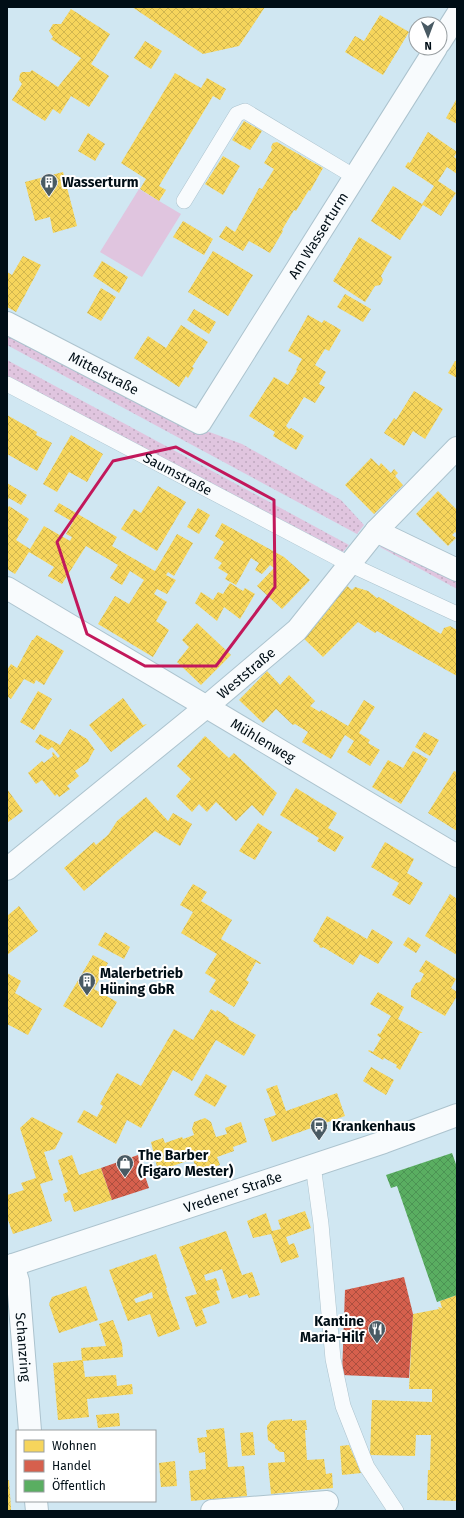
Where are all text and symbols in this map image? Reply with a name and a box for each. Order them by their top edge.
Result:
north arrow [408,16,448,56]
text: N [424,39,432,52]
building icon: Wasserturm [39,172,59,197]
place label: Wasserturm [62,174,139,191]
street label: Am Wasserturm [285,189,352,282]
street label: Mittelstraße [66,348,141,399]
street label: Saumstraße [140,449,215,499]
street label: Weststraße [214,644,279,703]
street label: Mühlenweg [227,715,299,767]
place label: Malerbetrieb Hüning GbR [100,965,183,998]
building icon: Malerbetrieb Hüning GbR [77,971,97,996]
bus stop icon: Krankenhaus [309,1116,329,1141]
place label: Krankenhaus [332,1118,416,1135]
place label: The Barber (Figaro Mester) [138,1147,234,1180]
shop icon: The Barber (Figaro Mester) [115,1153,135,1178]
street label: Vredener Straße [182,1168,284,1217]
street label: Schanzring [12,1312,34,1383]
place label: Kantine Maria-Hilf [300,1313,366,1346]
restaurant icon: Kantine Maria-Hilf [367,1319,387,1344]
legend [16,1430,156,1502]
text: Wohnen [52,1439,96,1453]
text: Handel [52,1459,91,1473]
text: Öffentlich [52,1477,106,1493]

